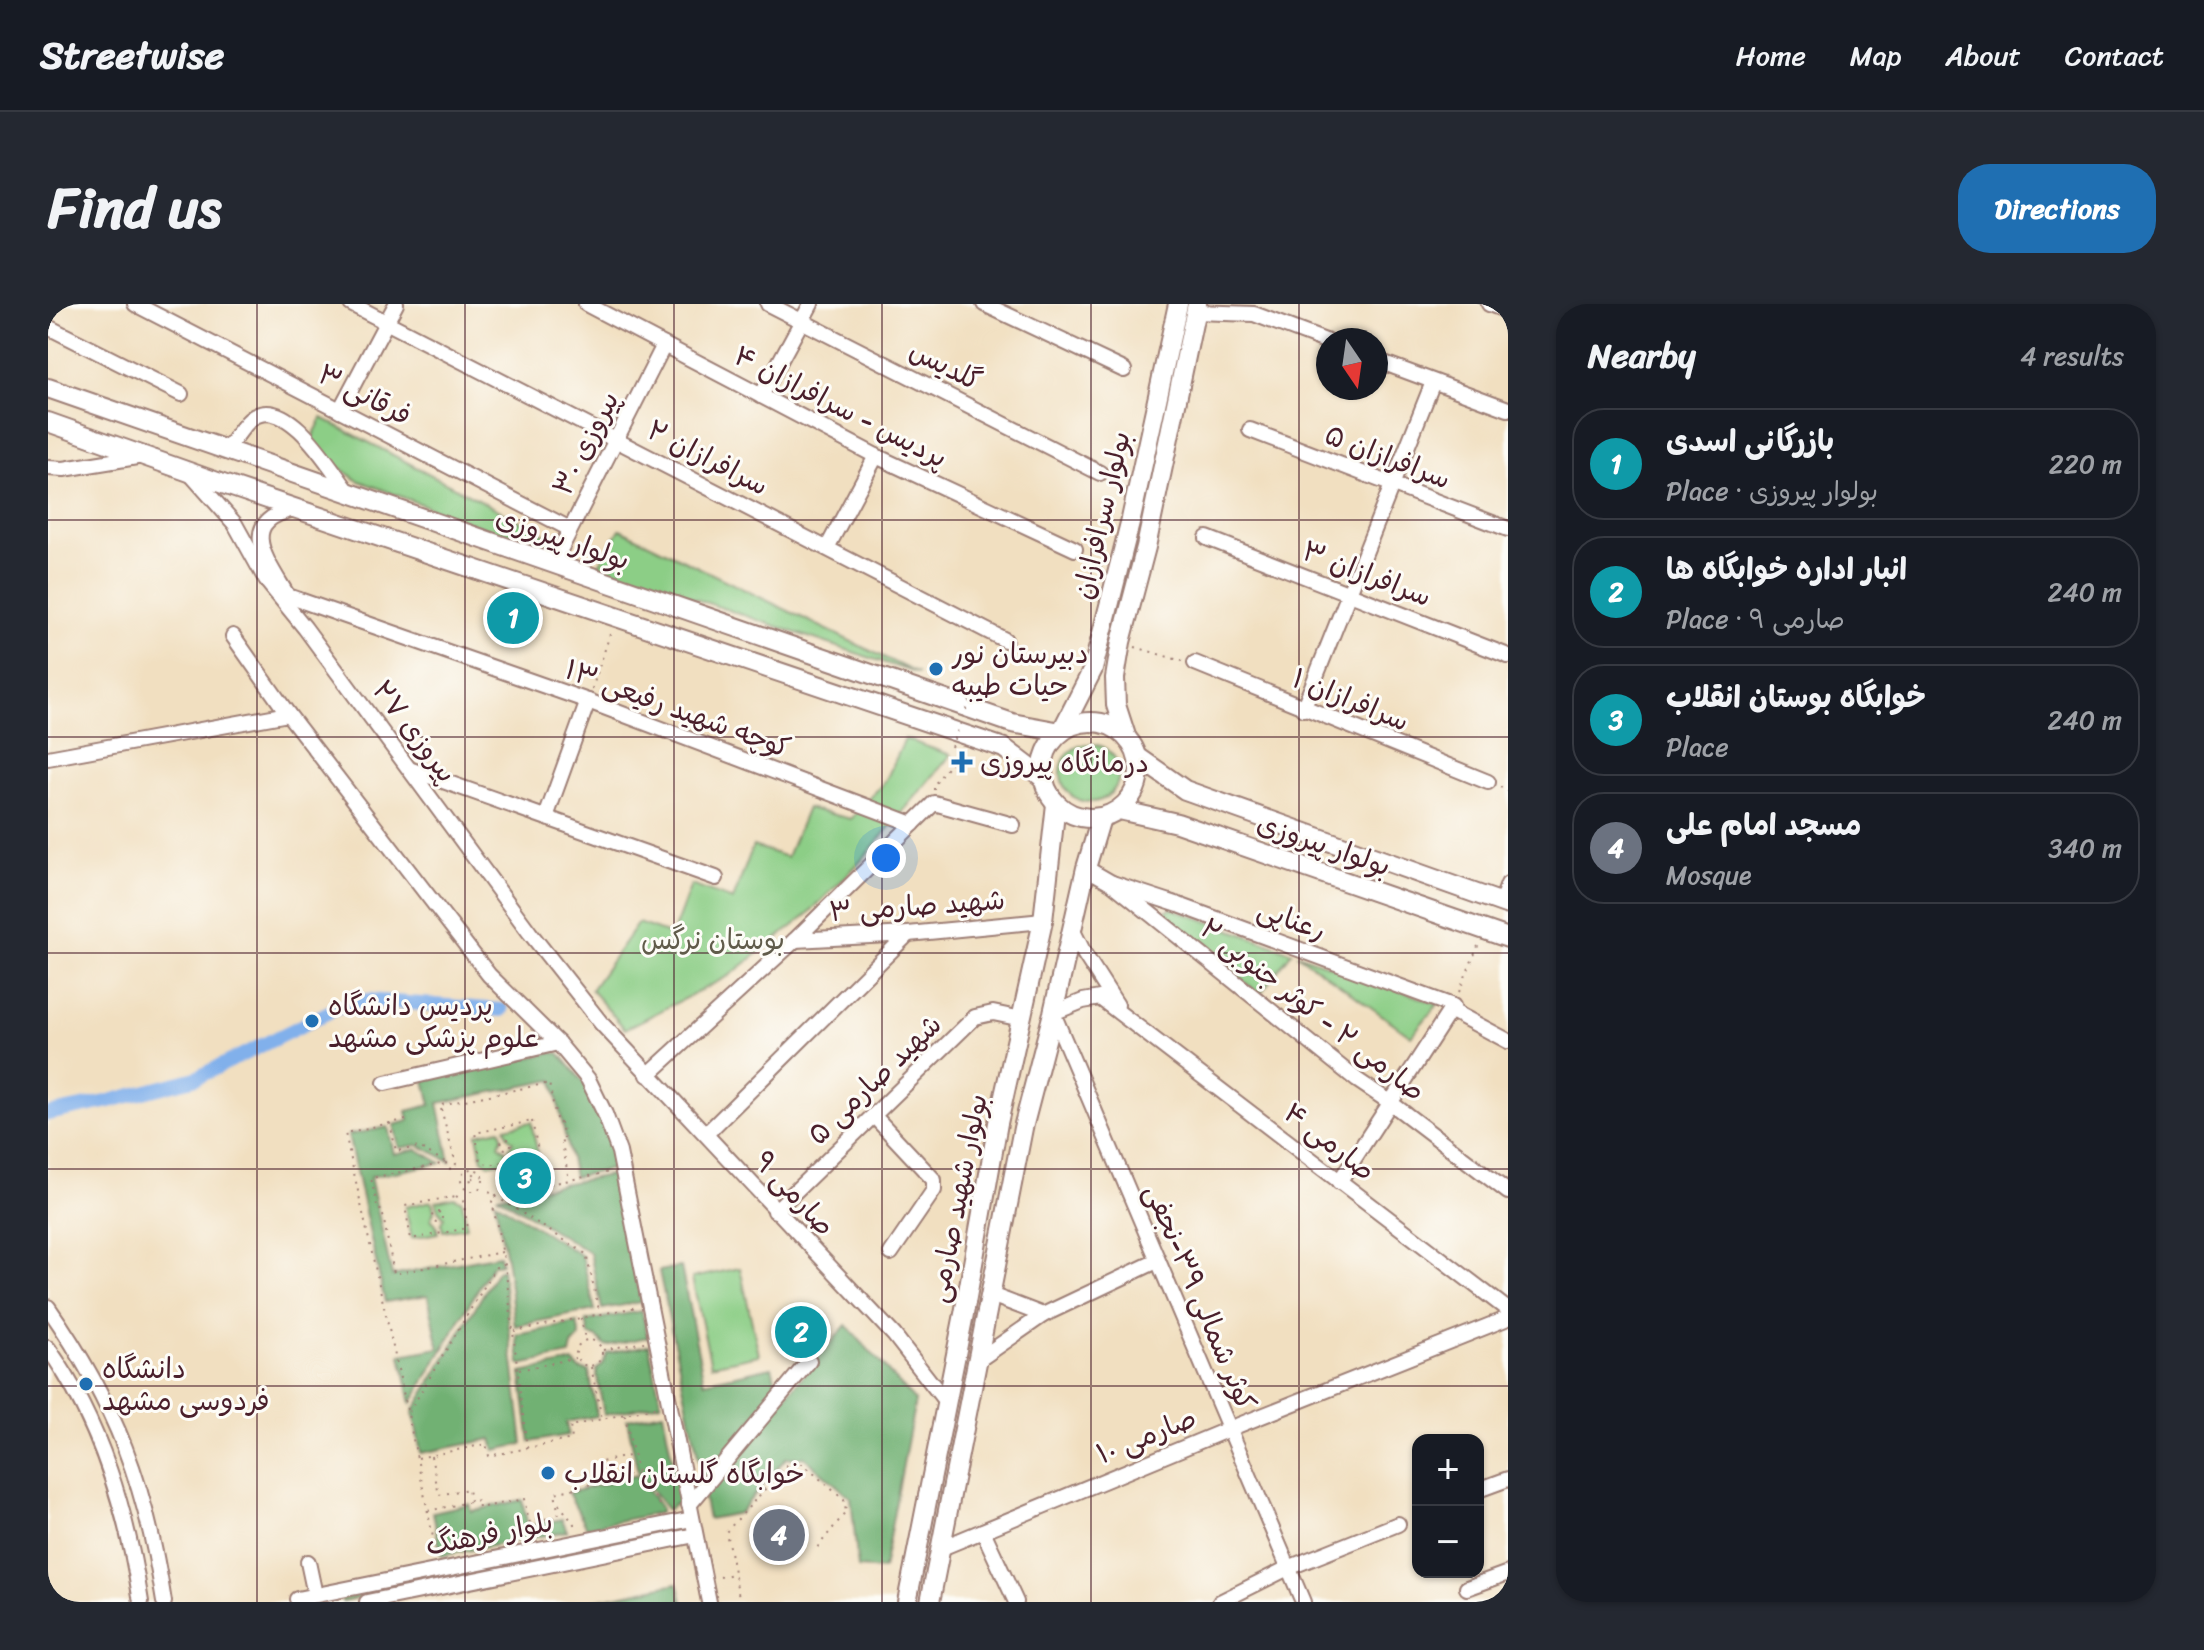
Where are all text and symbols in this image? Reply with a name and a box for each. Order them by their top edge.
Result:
text: Streetwise [40,22,224,89]
text: Home [1736,31,1806,80]
text: Map [1850,31,1901,80]
text: About [1945,31,2021,80]
text: Contact [2065,31,2164,80]
text: Find us [48,159,221,258]
button: Directions [1958,164,2156,253]
street label: گلدیس [901,326,991,405]
text: Nearby [1588,326,1696,386]
north arrow [1316,328,1388,400]
street label: پردیس - سرافرازان ۴ [725,331,957,482]
text: 4 results [2020,333,2124,379]
street label: فرقانی ۳ [309,350,421,439]
street label: پیروزی ۳۰ [538,382,633,504]
street label: سرافرازان ۲ [638,406,777,509]
street label: سرافرازان ۵ [1317,410,1458,503]
text: بازرگانی اسدی [1666,414,1834,468]
street label: بولوار سرافرازان [1058,426,1145,604]
text: 1 [1610,441,1622,487]
text: 220 m [2049,441,2122,487]
text: Place · بولوار پیروزی [1666,468,1878,514]
street label: بولوار پیروزی [489,493,637,584]
street label: سرافرازان ۳ [1295,526,1439,621]
text: انبار اداره خوابگاه ها [1666,542,1907,596]
text: 2 [1608,569,1624,615]
text: 240 m [2048,569,2122,615]
pin: 1 [487,588,539,648]
text: Place · صارمی ۹ [1666,596,1845,642]
place label: دبیرستان نور حیات طیبه [951,629,1089,710]
street label: کوچه شهید رفیعی ۱۳ [558,645,798,772]
street label: سرافرازان ۱ [1285,654,1417,745]
marker: دبیرستان نور حیات طیبه [927,660,945,678]
street label: پیروزی ۲۷ [359,669,470,794]
text: خوابگاه بوستان انقلاب [1666,670,1926,724]
text: 3 [1609,697,1623,743]
text: 240 m [2048,697,2122,743]
text: Place [1666,724,1729,770]
place label: درمانگاه پیروزی [980,738,1149,787]
marker: درمانگاه پیروزی [951,751,973,773]
text: مسجد امام علی [1666,798,1862,852]
street label: بولوار پیروزی [1250,799,1398,890]
text: 4 [1608,825,1624,871]
text: 340 m [2048,825,2122,871]
your location [866,838,906,878]
text: Mosque [1666,852,1752,898]
street label: شهید صارمی ۳ [827,875,1007,936]
street label: رعناپی [1250,884,1333,955]
street label: صارمی ۲ - کوثر جنوبی ۲ [1189,905,1437,1114]
park label: بوستان نرگس [641,915,785,964]
place label: پردیس دانشگاه علوم پزشکی مشهد [328,981,539,1062]
street label: شهید صارمی ۵ [795,1002,953,1157]
marker: پردیس دانشگاه علوم پزشکی مشهد [303,1012,321,1030]
street label: بولوار شهید صارمی [913,1089,1002,1307]
street label: صارمی ۴ [1273,1089,1387,1193]
street label: صارمی ۹ [742,1139,848,1248]
pin: 3 [499,1148,551,1208]
street label: کوثر شمالی ۳۹-نجفی [1131,1176,1271,1419]
pin: 2 [775,1302,827,1362]
place label: دانشگاه فردوسی مشهد [102,1344,270,1425]
marker: دانشگاه فردوسی مشهد [77,1375,95,1393]
street label: صارمی ۱۰ [1088,1393,1204,1478]
map controls [1412,1434,1484,1578]
button: + [1412,1434,1484,1506]
place label: خوابگاه گلستان انقلاب [564,1449,805,1498]
marker: خوابگاه گلستان انقلاب [539,1464,557,1482]
street label: بلوار فرهنگ [421,1497,557,1570]
pin: 4 [753,1505,805,1565]
button: − [1412,1506,1484,1578]

